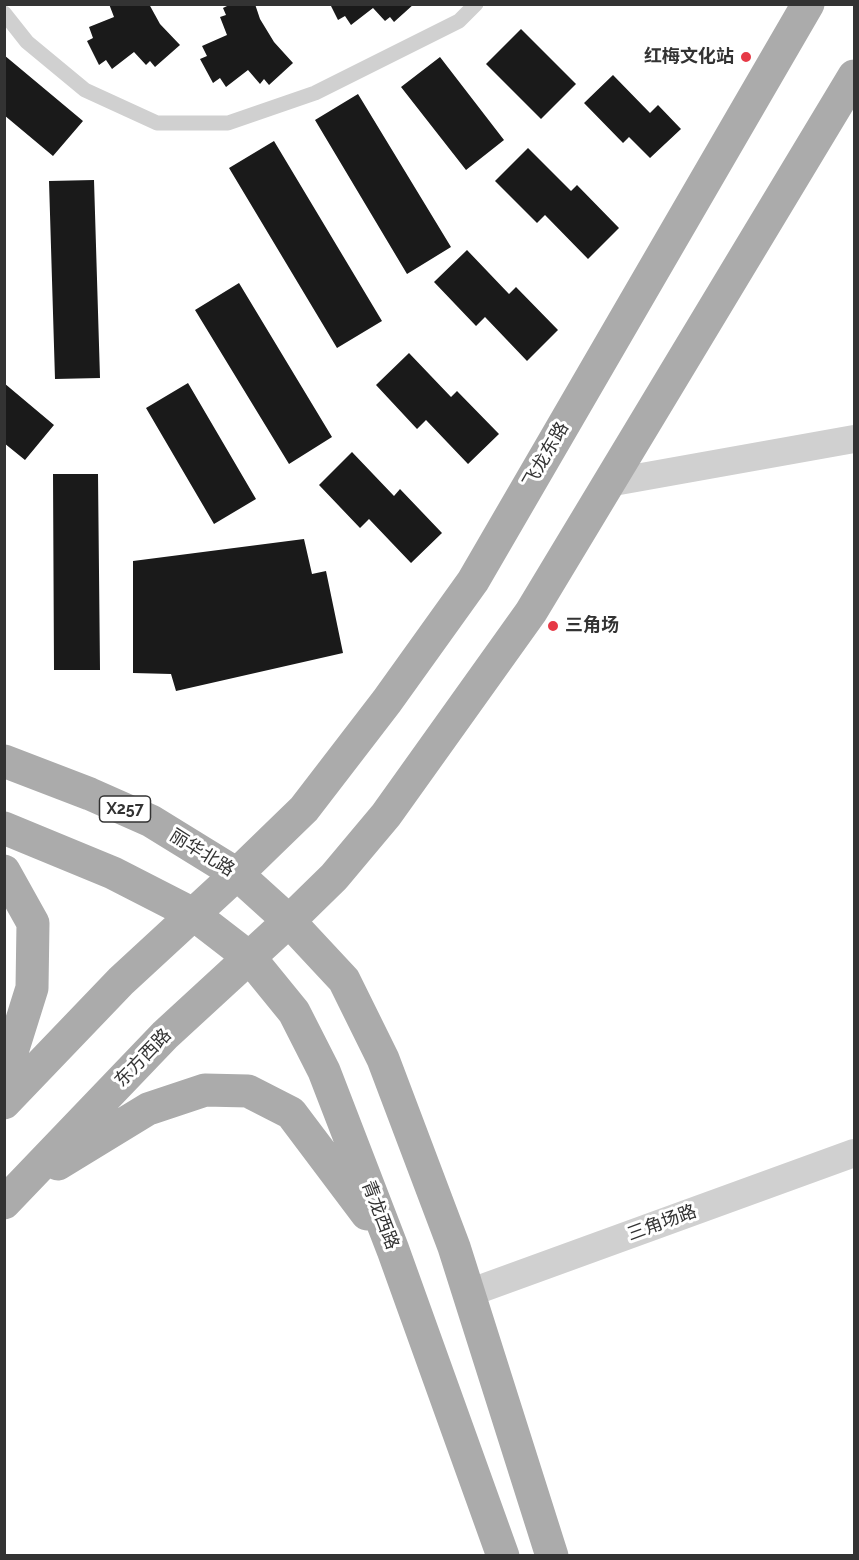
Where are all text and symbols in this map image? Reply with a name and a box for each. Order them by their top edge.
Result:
place label: 红梅文化站 [644,46,734,68]
marker: 红梅文化站 [739,50,753,64]
street label: 飞龙东路 [519,418,573,492]
place label: 三角场 [565,615,619,637]
marker: 三角场 [546,619,560,633]
road number: X257 [100,796,150,822]
street label: 丽华北路 [166,825,238,881]
street label: 东方西路 [110,1025,176,1091]
street label: 青龙西路 [357,1178,403,1252]
street label: 三角场路 [624,1201,700,1245]

